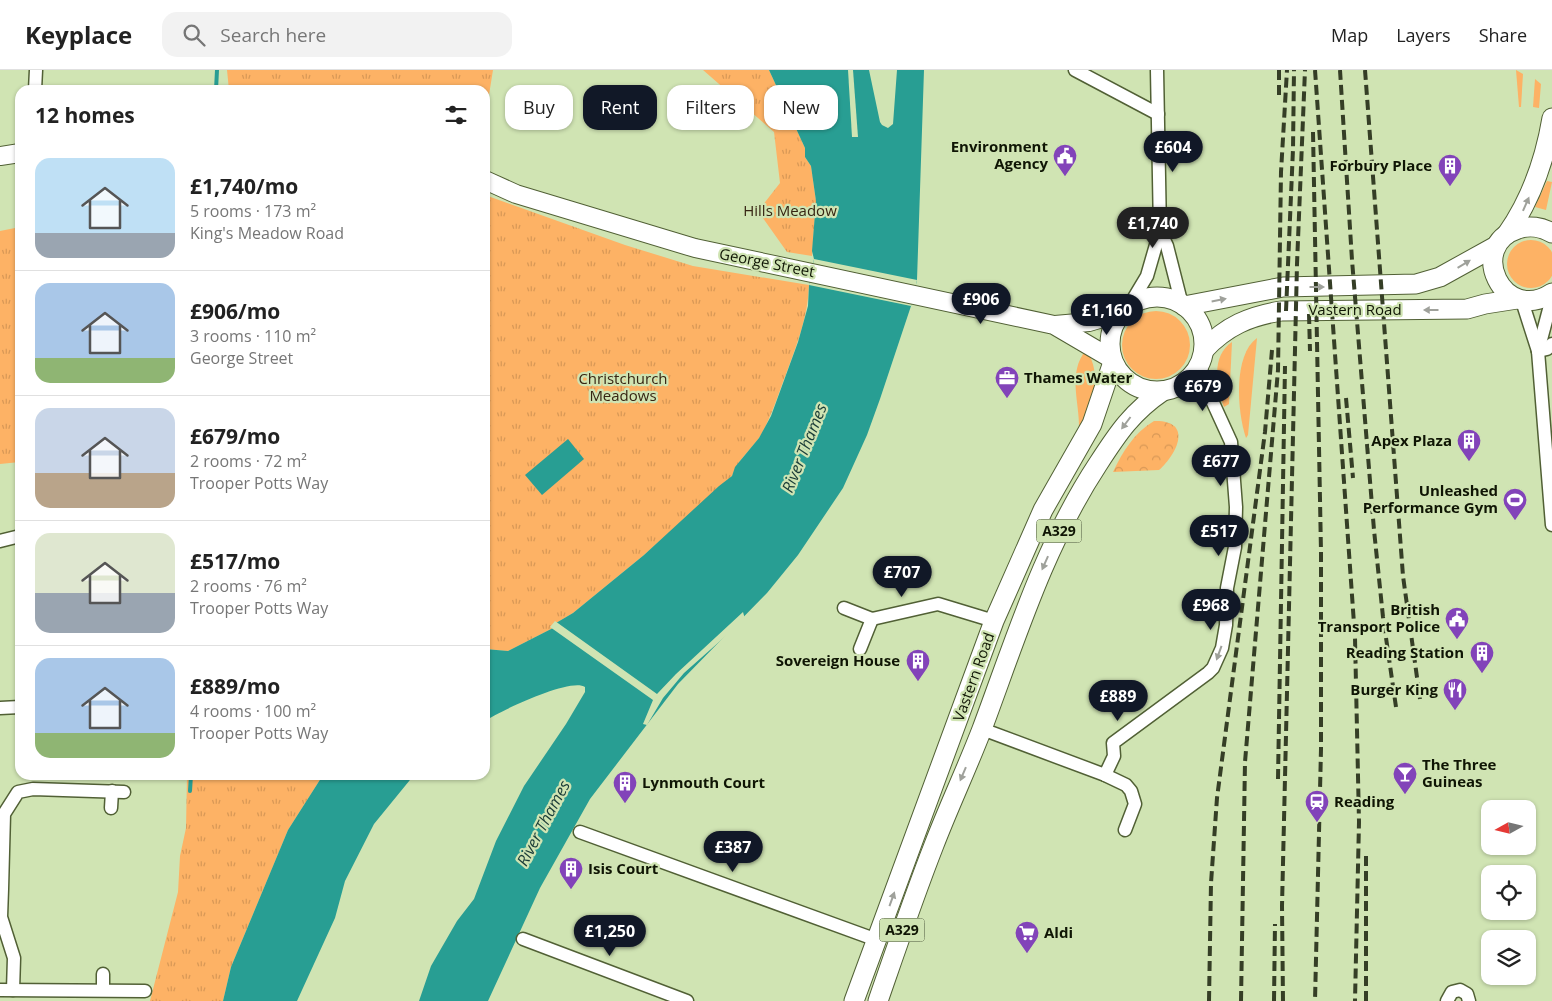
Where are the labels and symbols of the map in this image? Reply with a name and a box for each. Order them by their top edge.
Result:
pin: £604 [1143,131,1203,173]
place label: Environment Agency [951,136,1048,173]
public building icon: Environment Agency [1052,143,1078,177]
building icon: Forbury Place [1437,153,1463,187]
place label: Forbury Place [1329,155,1432,175]
one-way arrow [1522,197,1530,211]
park label: Hills Meadow [743,200,837,220]
pin: £1,740 [1112,206,1194,249]
street label: George Street [718,243,817,281]
one-way arrow [1457,260,1470,269]
pin: £906 [951,282,1011,325]
one-way arrow [1309,282,1325,290]
pin: £1,160 [1066,294,1148,336]
one-way arrow [1212,296,1227,304]
street label: Vastern Road [1308,299,1402,319]
one-way arrow [1423,306,1439,314]
office icon: Thames Water [994,365,1020,399]
place label: Thames Water [1024,367,1132,387]
park label: Christchurch Meadows [578,368,668,405]
pin: £679 [1173,370,1233,412]
water label: River Thames [776,400,832,496]
one-way arrow [1121,416,1132,429]
building icon: Apex Plaza [1456,428,1482,462]
place label: Apex Plaza [1371,430,1452,450]
pin: £677 [1191,444,1251,487]
place label: Unleashed Performance Gym [1363,480,1498,517]
sports icon: Unleashed Performance Gym [1502,487,1528,521]
pin: £517 [1189,514,1249,557]
road number: A329 [1036,520,1082,542]
pin: £707 [872,556,932,598]
one-way arrow [1040,556,1048,570]
pin: £968 [1181,588,1241,631]
place label: British Transport Police [1318,599,1440,636]
public building icon: British Transport Police [1444,606,1470,640]
street label: Vastern Road [948,629,998,724]
building icon: Reading Station [1469,640,1495,674]
place label: Reading Station [1346,642,1464,662]
one-way arrow [1215,646,1223,661]
building icon: Sovereign House [905,648,931,682]
place label: Sovereign House [776,650,900,670]
restaurant icon: Burger King [1442,677,1468,711]
place label: Burger King [1350,679,1439,699]
pin: £889 [1088,680,1148,722]
place label: The Three Guineas [1422,754,1497,791]
bar icon: The Three Guineas [1392,761,1418,795]
one-way arrow [959,767,967,781]
building icon: Lynmouth Court [612,770,638,804]
place label: Lynmouth Court [642,772,766,792]
water label: River Thames [511,776,575,870]
station icon: Reading [1304,789,1330,823]
place label: Reading [1334,791,1395,811]
north arrow [1481,800,1536,855]
pin: £387 [703,830,763,873]
building icon: Isis Court [558,856,584,890]
place label: Isis Court [588,858,659,878]
one-way arrow [889,892,897,906]
pin: £1,250 [569,914,651,957]
road number: A329 [880,918,924,942]
supermarket icon: Aldi [1014,920,1040,954]
place label: Aldi [1044,922,1073,942]

